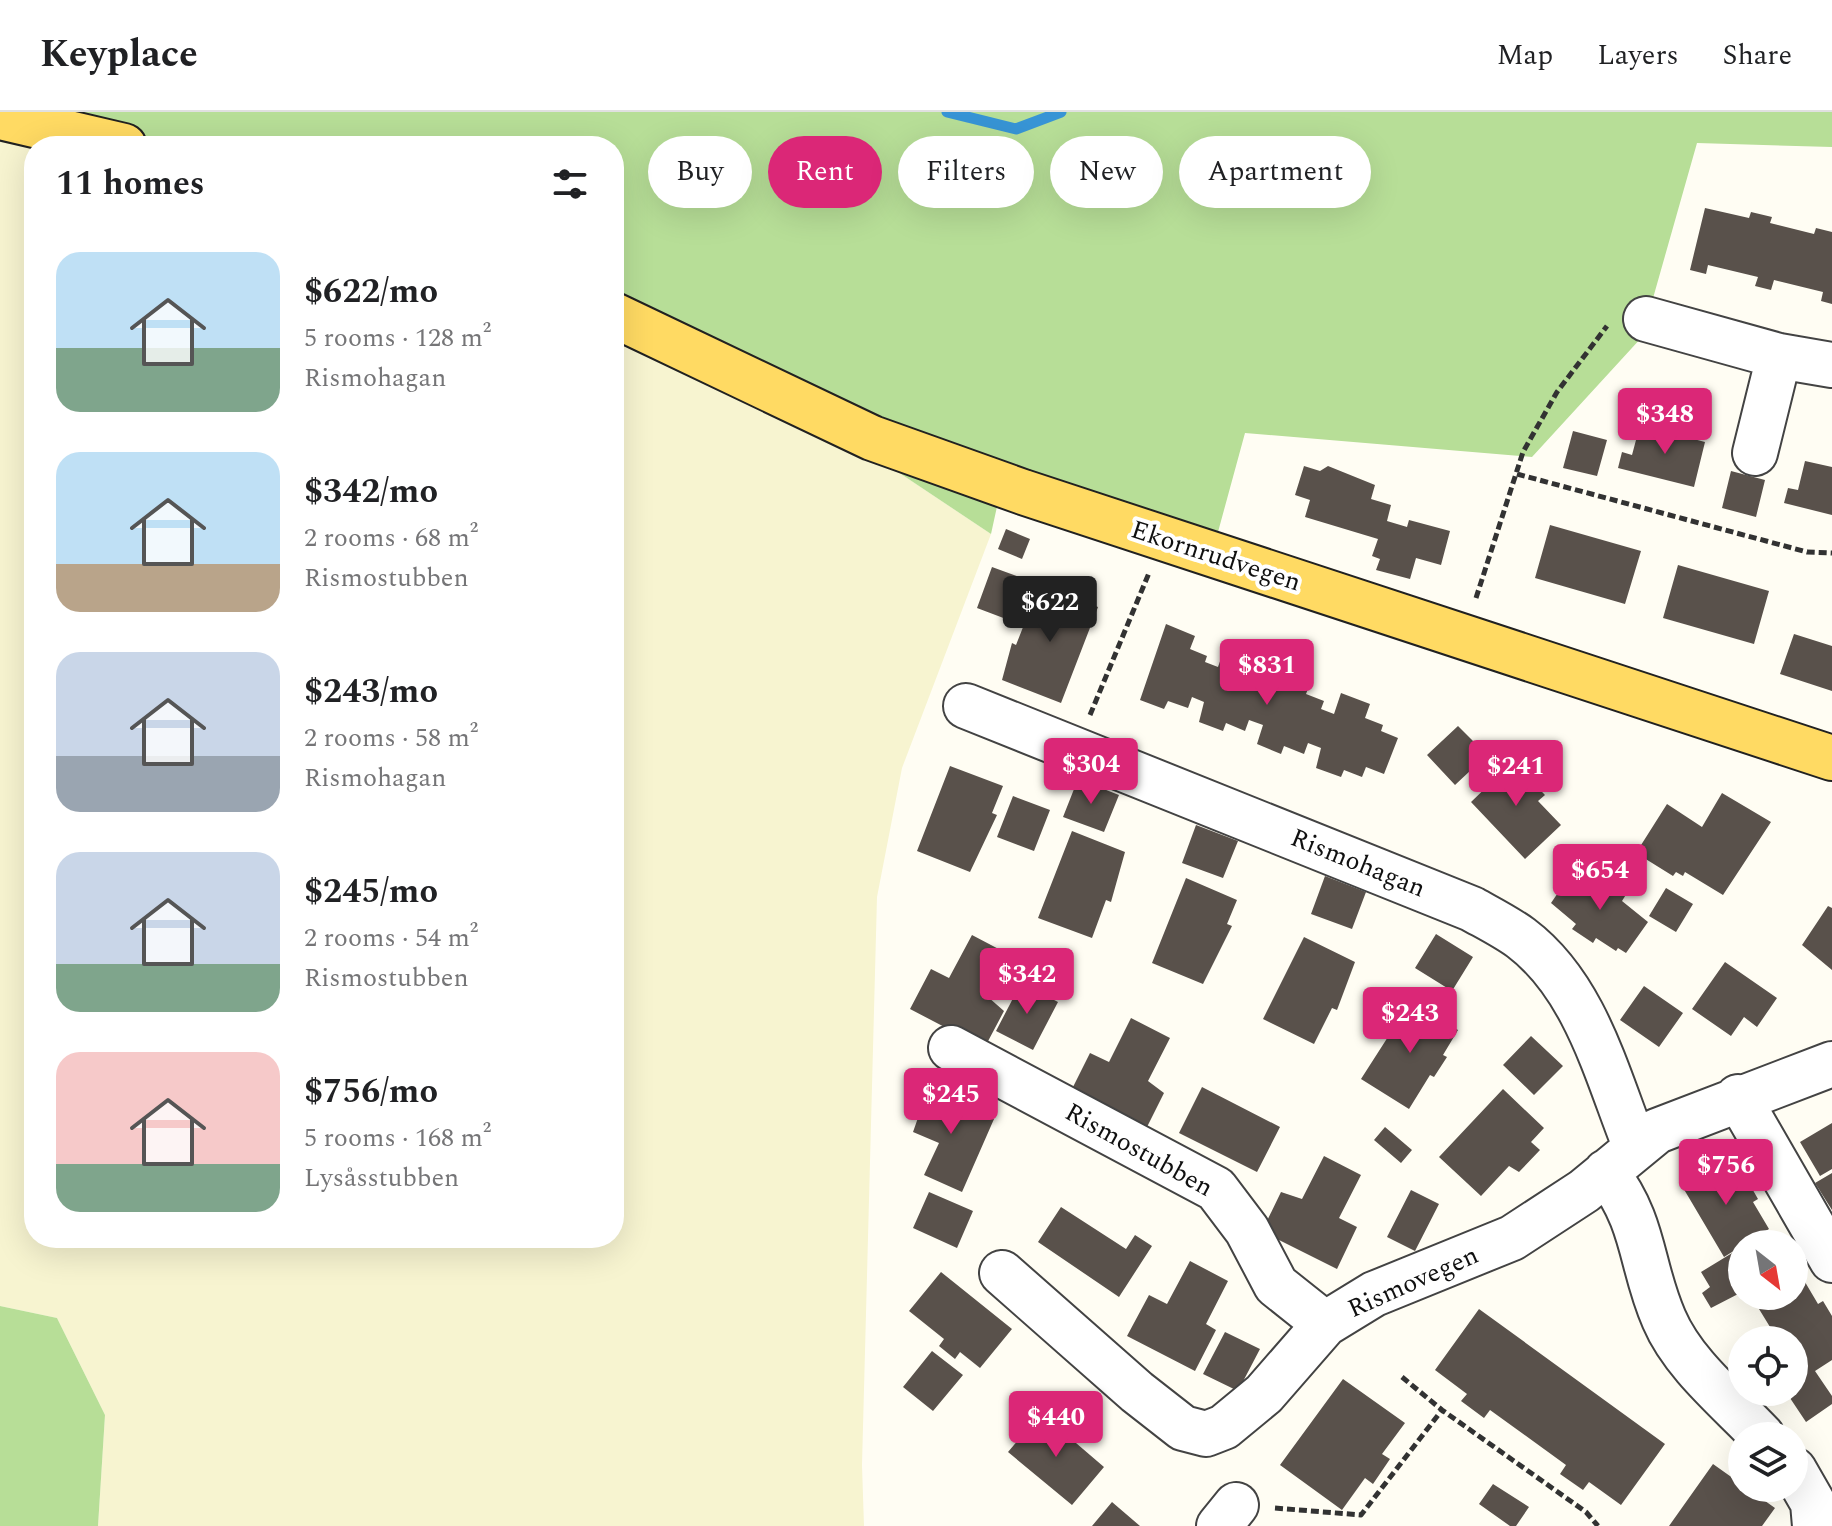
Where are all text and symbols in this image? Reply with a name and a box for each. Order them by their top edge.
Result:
text: Keyplace [40,26,198,84]
text: Map [1497,34,1553,77]
text: Layers [1597,34,1679,77]
text: Share [1723,34,1792,77]
chip: Buy [648,136,752,208]
chip: Rent [768,136,882,208]
chip: Filters [898,136,1034,208]
chip: New [1050,136,1163,208]
chip: Apartment [1179,136,1371,208]
text: 11 homes [56,158,205,210]
icon: filters [548,162,592,206]
text: $622/mo [304,266,438,318]
icon: home [120,284,216,380]
text: 5 rooms · 128 m² [304,318,491,358]
text: Rismohagan [304,358,446,398]
pin: $348 [1618,388,1712,456]
text: $348 [1636,394,1694,434]
text: $342/mo [304,466,438,518]
icon: home [120,484,216,580]
street label: Ekornrudvegen [1126,510,1306,602]
text: 2 rooms · 68 m² [304,518,478,558]
text: Rismostubben [304,558,469,598]
pin: $622 [1003,576,1097,644]
text: $622 [1021,582,1079,622]
pin: $831 [1220,639,1314,707]
text: $831 [1238,645,1296,685]
text: $243/mo [304,666,438,718]
icon: home [120,684,216,780]
text: 2 rooms · 58 m² [304,718,478,758]
pin: $304 [1044,738,1138,806]
pin: $241 [1469,740,1563,808]
text: $304 [1062,744,1120,784]
text: $241 [1487,746,1545,786]
text: Rismohagan [304,758,446,798]
street label: Rismohagan [1285,818,1431,908]
pin: $654 [1553,844,1647,912]
text: $654 [1571,850,1629,890]
text: $245/mo [304,866,438,918]
icon: home [120,884,216,980]
text: 2 rooms · 54 m² [304,918,478,958]
pin: $342 [980,948,1074,1016]
text: $342 [998,954,1056,994]
text: Rismostubben [304,958,469,998]
pin: $243 [1363,987,1457,1055]
text: $243 [1381,993,1439,1033]
text: $756/mo [304,1066,438,1118]
pin: $245 [904,1068,998,1136]
text: $245 [922,1074,980,1114]
icon: home [120,1084,216,1180]
street label: Rismostubben [1057,1093,1221,1207]
text: 5 rooms · 168 m² [304,1118,491,1158]
pin: $756 [1679,1139,1773,1207]
text: $756 [1697,1145,1755,1185]
text: Lysåsstubben [304,1158,459,1198]
north arrow [1728,1230,1808,1310]
map controls [1728,1230,1808,1502]
street label: Rismovegen [1341,1235,1485,1329]
button: locate [1728,1326,1808,1406]
pin: $440 [1009,1391,1103,1459]
text: $440 [1027,1397,1085,1437]
button: layers [1728,1422,1808,1502]

